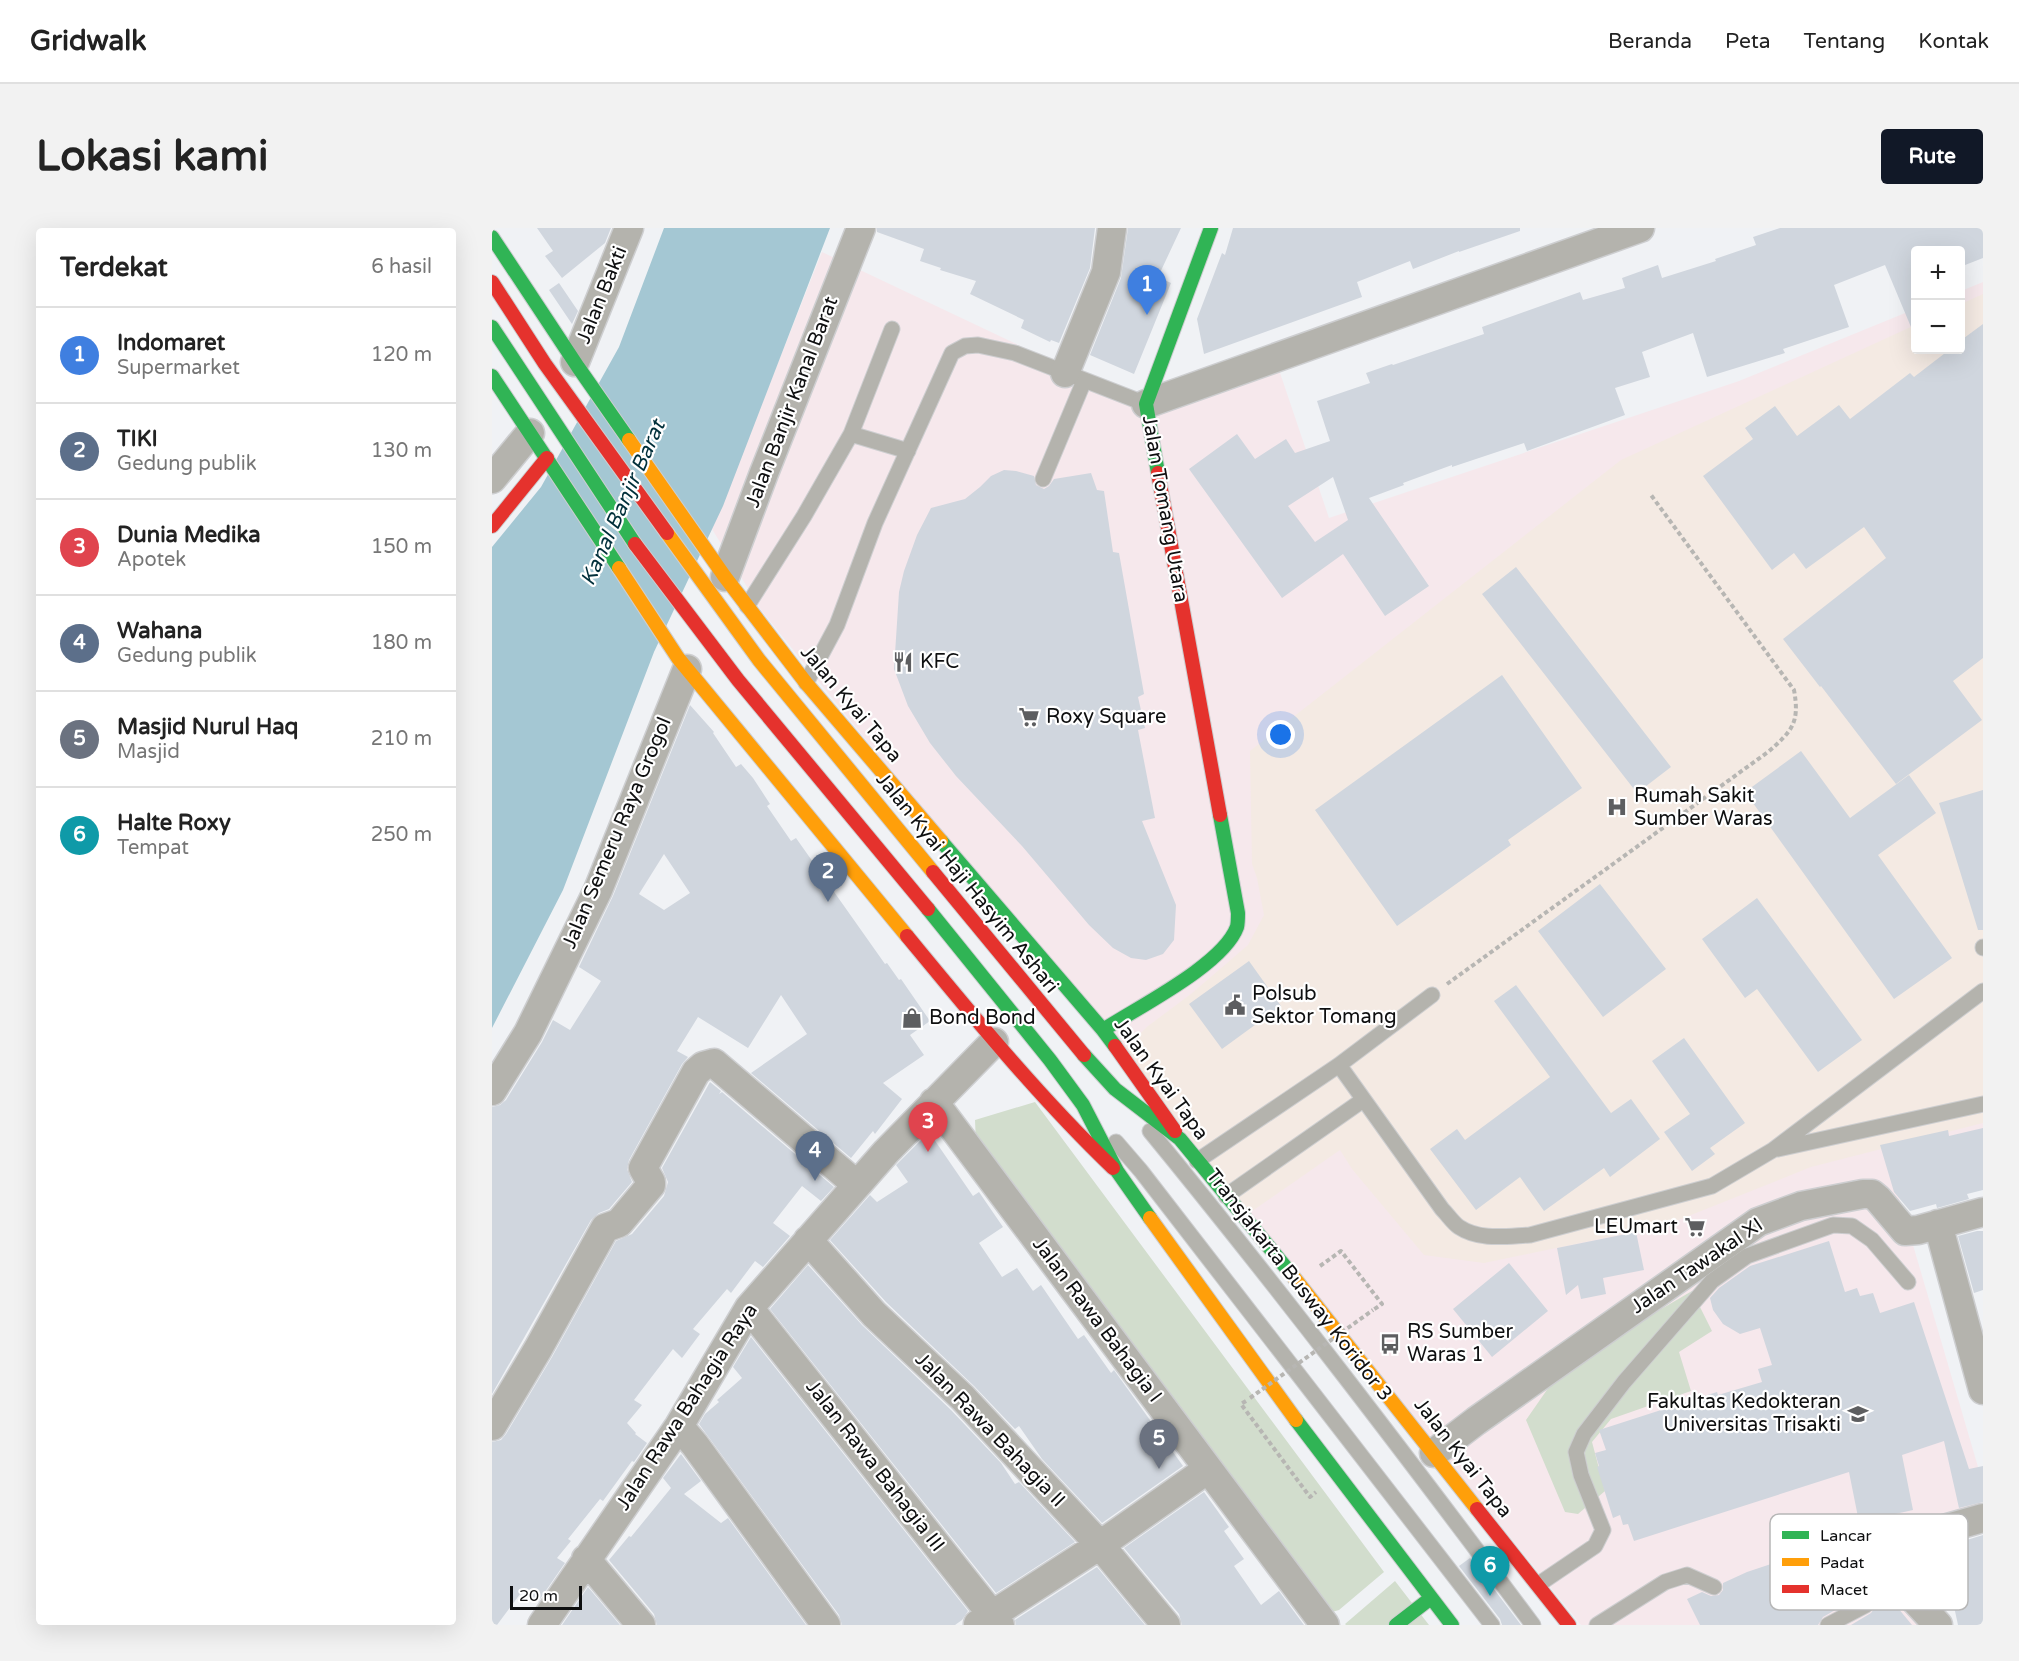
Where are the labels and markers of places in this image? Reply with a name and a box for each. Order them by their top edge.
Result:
pin: 1 [1128,266,1166,315]
restaurant icon: KFC [891,650,915,674]
place label: KFC [920,650,959,674]
supermarket icon: Roxy Square [1017,705,1041,729]
place label: Roxy Square [1046,705,1166,729]
place label: Rumah Sakit Sumber Waras [1634,784,1773,831]
hospital icon: Rumah Sakit Sumber Waras [1605,795,1629,819]
pin: 2 [808,852,848,902]
place label: Polsub Sektor Tomang [1252,982,1397,1029]
public building icon: Polsub Sektor Tomang [1223,993,1247,1017]
shop icon: Bond Bond [900,1006,924,1030]
place label: Bond Bond [929,1006,1036,1030]
pin: 3 [908,1102,948,1152]
pin: 4 [796,1132,834,1181]
place label: LEUmart [1594,1215,1678,1239]
supermarket icon: LEUmart [1683,1215,1707,1239]
place label: RS Sumber Waras 1 [1407,1320,1513,1367]
bus stop icon: RS Sumber Waras 1 [1378,1332,1402,1356]
place label: Fakultas Kedokteran Universitas Trisakti [1647,1390,1841,1437]
school or university icon: Fakultas Kedokteran Universitas Trisakti [1846,1402,1870,1426]
pin: 5 [1140,1420,1178,1469]
pin: 6 [1470,1546,1510,1596]

